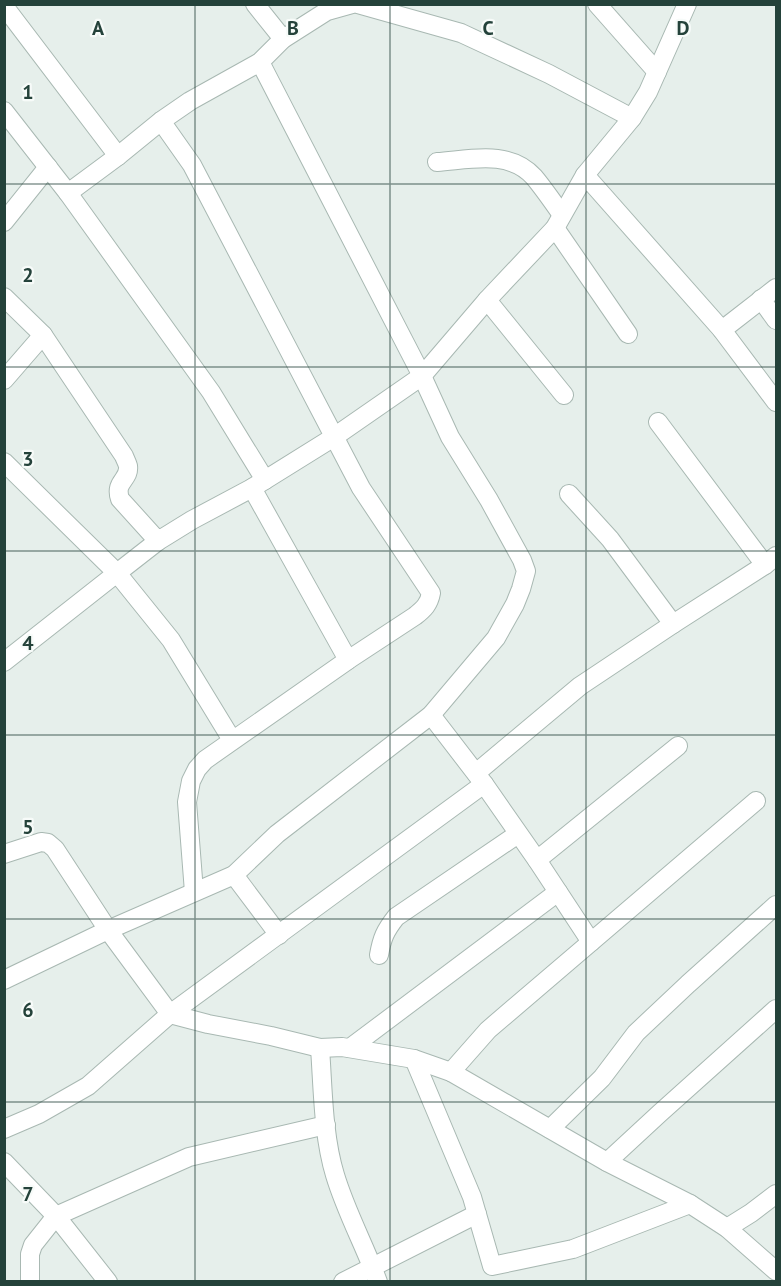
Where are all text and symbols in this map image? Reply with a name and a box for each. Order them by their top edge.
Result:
text: A [92,15,105,41]
text: B [287,15,299,41]
text: C [482,15,494,41]
text: D [677,15,690,41]
text: 1 [22,79,34,105]
text: 2 [22,262,34,288]
text: 3 [22,446,34,472]
text: 4 [22,630,34,656]
text: 5 [22,814,34,840]
text: 6 [22,997,34,1023]
text: 7 [22,1181,34,1207]

